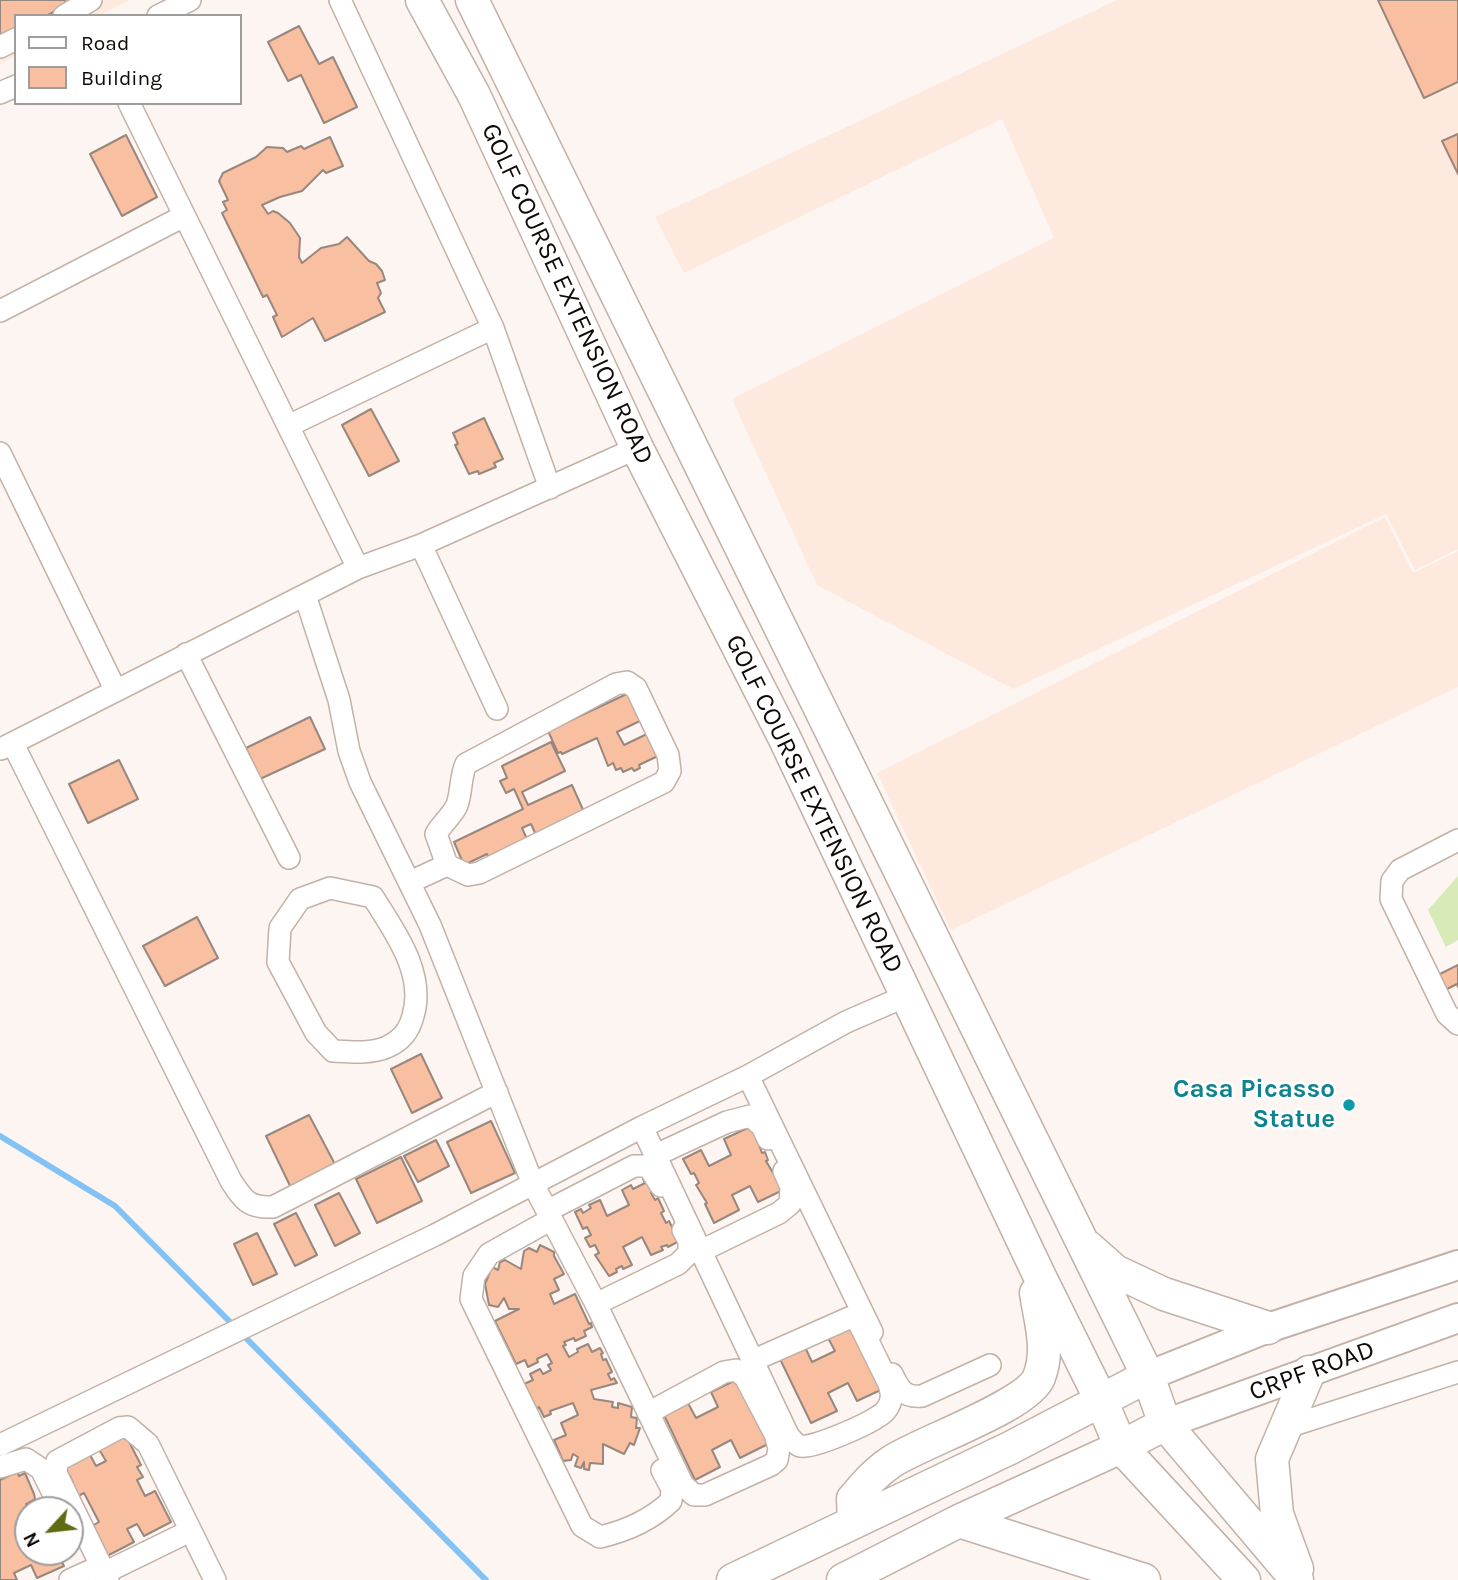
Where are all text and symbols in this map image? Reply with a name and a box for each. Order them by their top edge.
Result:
legend [14,14,242,105]
text: Road [81,31,129,55]
text: Building [81,66,162,90]
street label: GOLF COURSE EXTENSION ROAD [474,118,660,470]
street label: GOLF COURSE EXTENSION ROAD [718,630,910,978]
place label: Casa Picasso Statue [1173,1074,1335,1136]
marker: Casa Picasso Statue [1341,1097,1357,1113]
street label: CRPF ROAD [1245,1334,1379,1408]
north arrow [14,1496,84,1566]
text: N [19,1529,45,1551]

